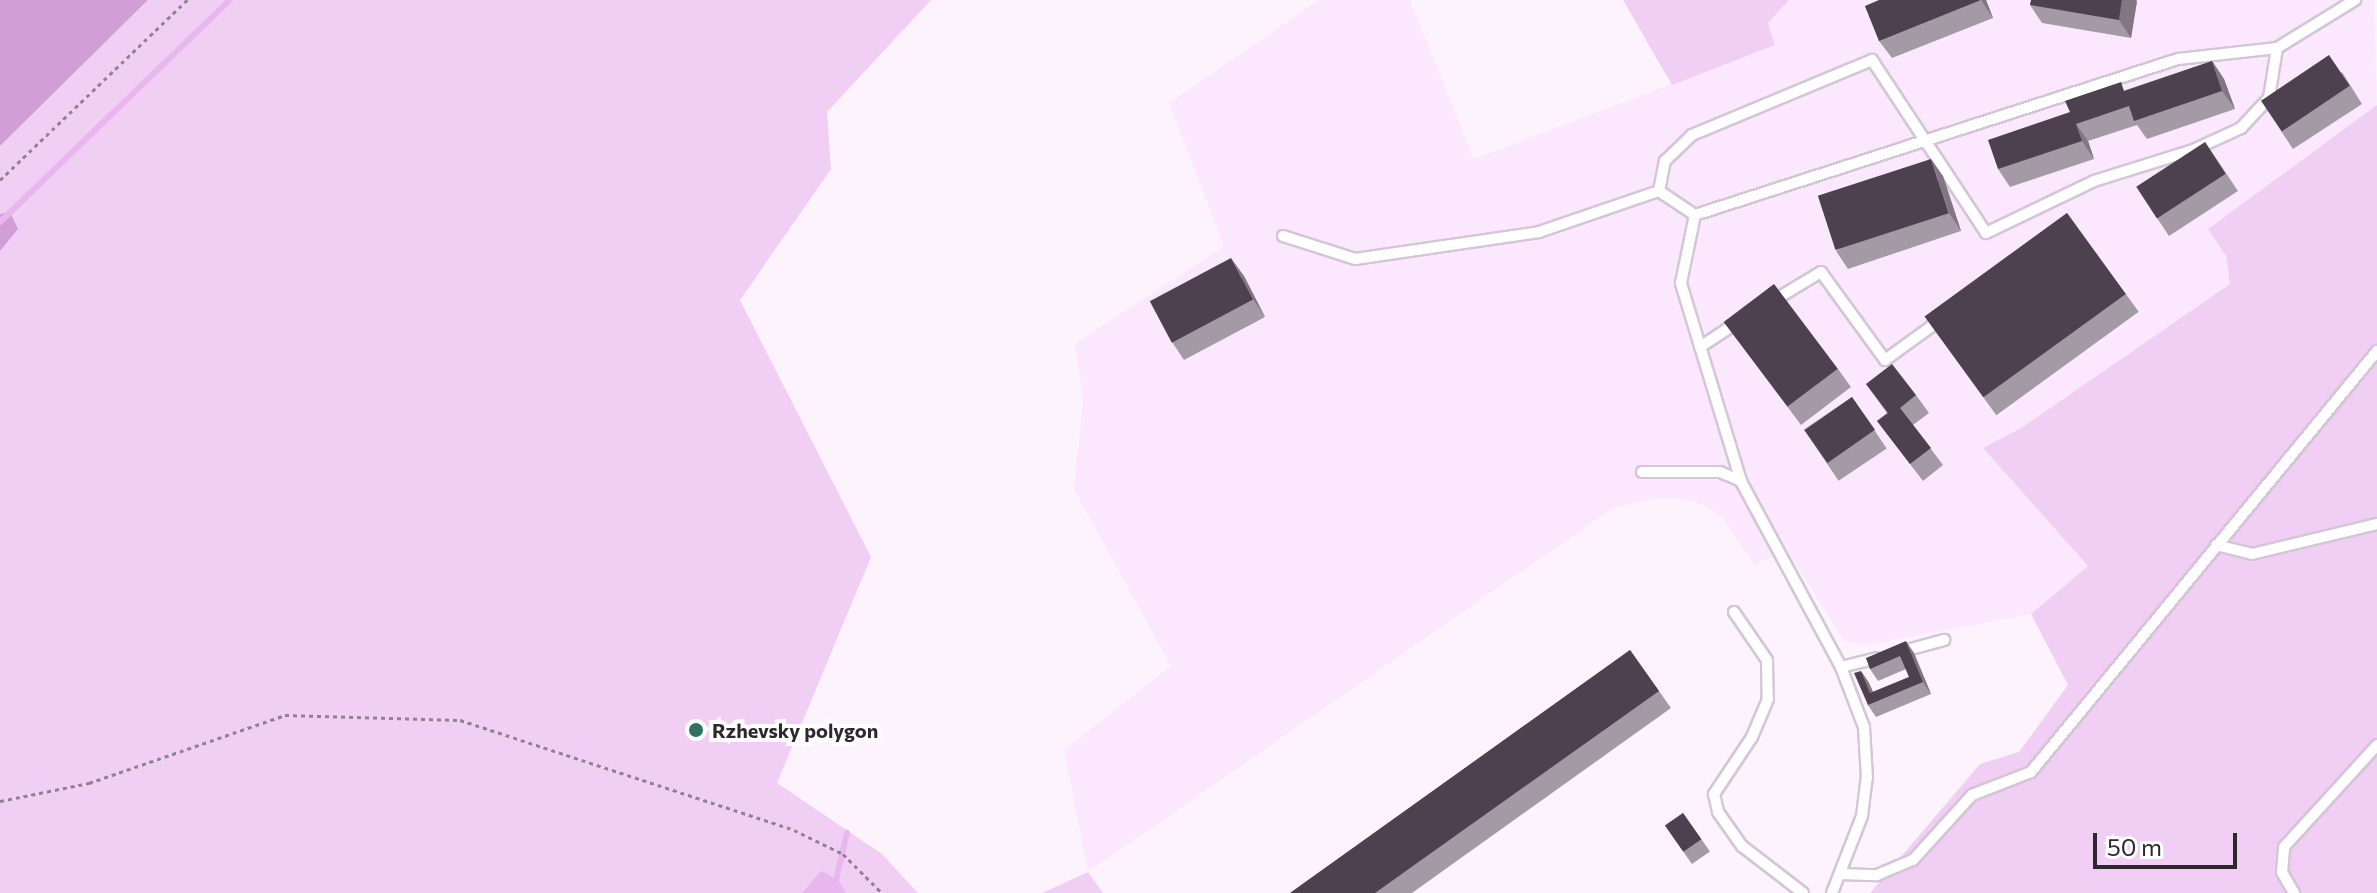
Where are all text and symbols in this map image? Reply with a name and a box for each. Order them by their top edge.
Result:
place label: Rzhevsky polygon [712,718,878,742]
marker: Rzhevsky polygon [687,721,705,739]
scale bar [2097,817,2241,867]
text: 50 m [2107,832,2162,861]

